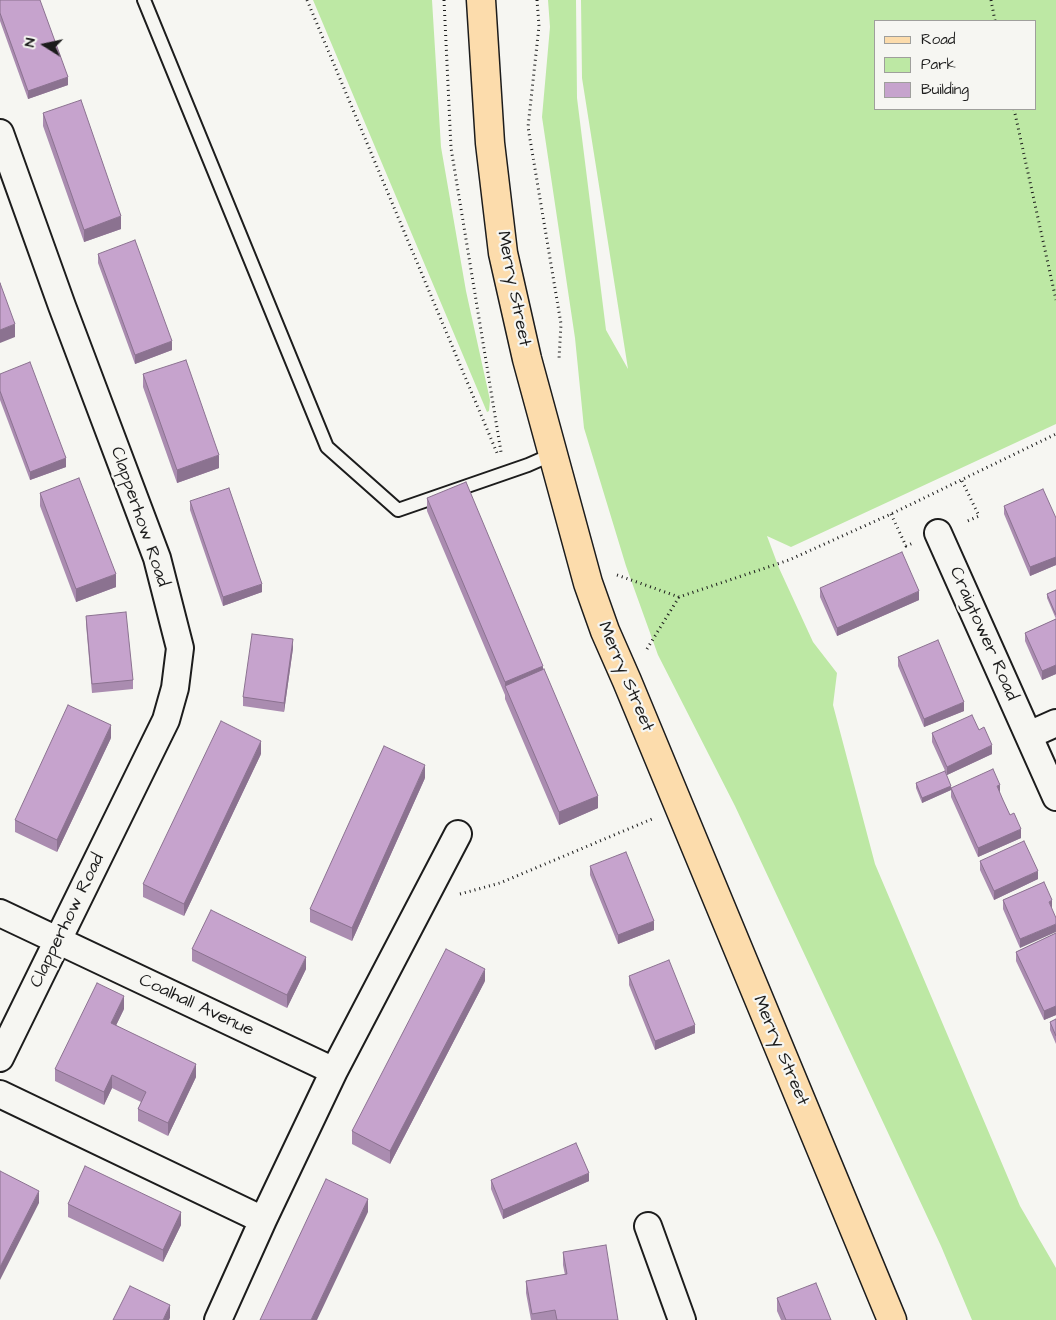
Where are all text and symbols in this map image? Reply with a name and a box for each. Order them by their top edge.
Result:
north arrow [20,20,70,70]
legend [874,20,1036,110]
text: Road [921,29,955,50]
text: N [20,36,41,48]
text: Park [921,54,956,75]
text: Building [921,79,969,100]
street label: Merry Street [491,229,535,349]
street label: Clapperhow Road [105,444,173,590]
street label: Craigtower Road [944,564,1022,704]
street label: Merry Street [592,619,658,735]
street label: Clapperhow Road [26,850,110,992]
street label: Coalhall Avenue [135,970,257,1042]
street label: Merry Street [747,993,813,1109]

